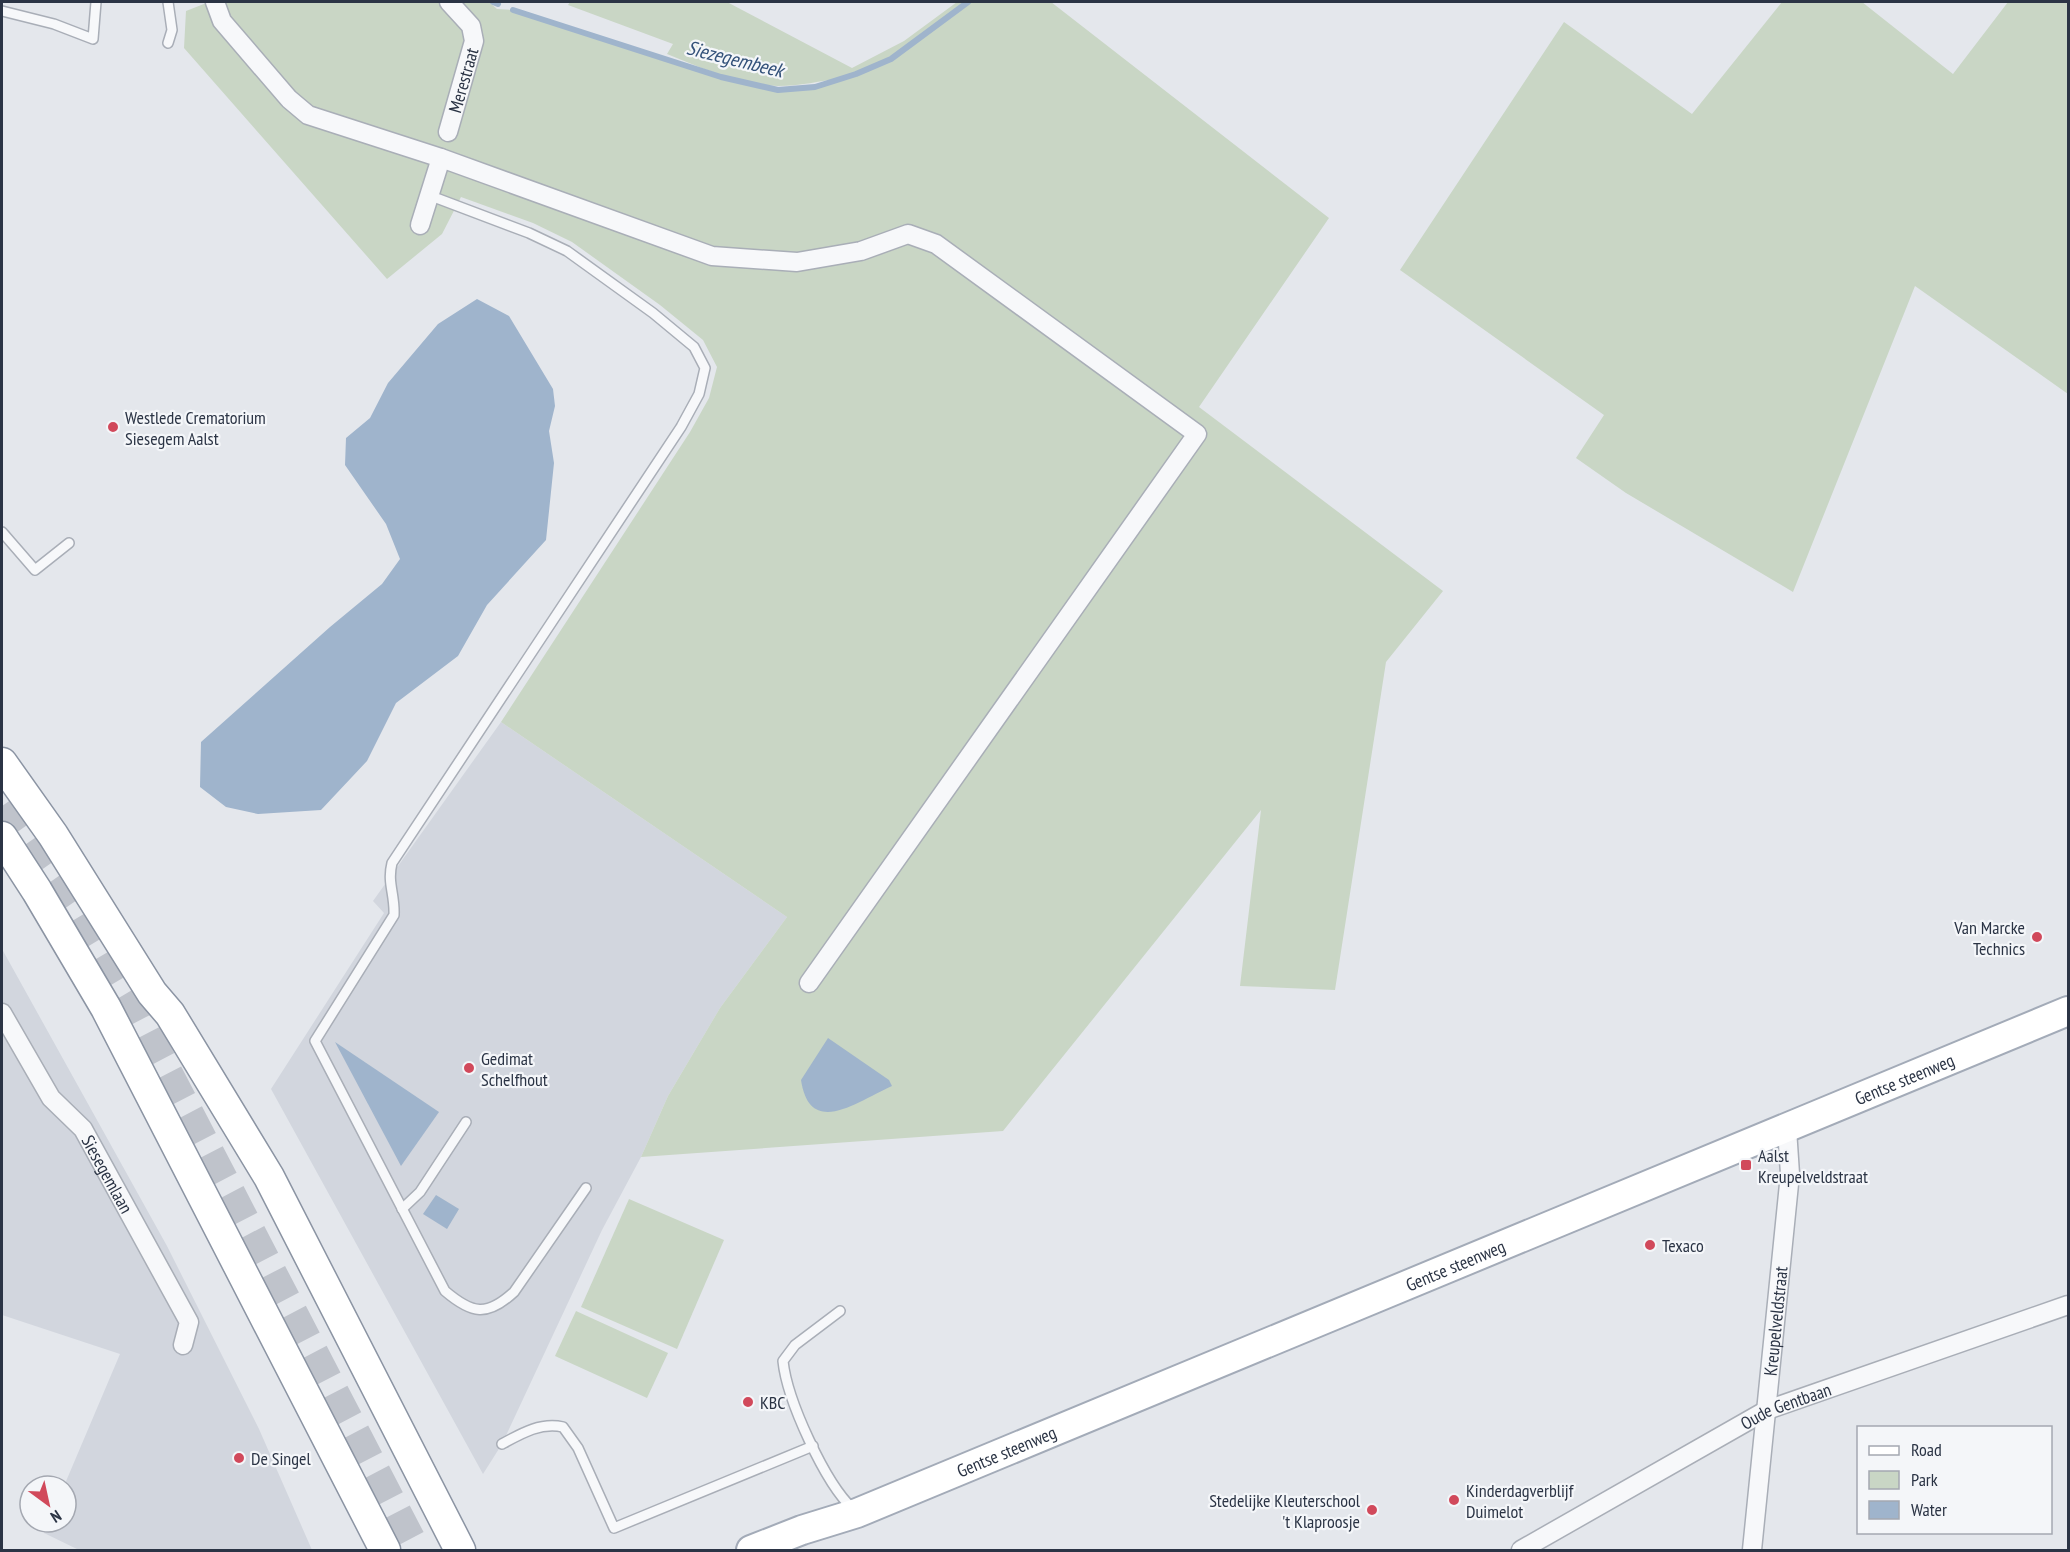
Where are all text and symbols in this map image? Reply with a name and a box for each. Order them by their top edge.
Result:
water label: Siezegembeek [684,34,788,84]
street label: Merestraat [443,45,483,115]
place label: Westlede Crematorium Siesegem Aalst [125,406,266,450]
marker: Westlede Crematorium Siesegem Aalst [106,420,120,434]
place label: Van Marcke Technics [1953,916,2025,960]
marker: Van Marcke Technics [2030,930,2044,944]
place label: Gedimat Schelfhout [481,1047,548,1091]
street label: Gentse steenweg [1851,1048,1957,1110]
marker: Gedimat Schelfhout [462,1061,476,1075]
street label: Siesegemlaan [77,1131,138,1217]
place label: Aalst Kreupelveldstraat [1758,1144,1868,1188]
marker: Aalst Kreupelveldstraat [1739,1158,1753,1172]
street label: Gentse steenweg [1402,1234,1508,1296]
place label: Texaco [1662,1234,1704,1257]
marker: Texaco [1643,1238,1657,1252]
street label: Kreupelveldstraat [1758,1265,1792,1377]
street label: Oude Gentbaan [1736,1377,1834,1434]
place label: KBC [760,1391,786,1414]
marker: KBC [741,1395,755,1409]
street label: Gentse steenweg [953,1420,1060,1482]
legend [1857,1426,2052,1534]
text: Road [1911,1438,1942,1461]
place label: De Singel [251,1447,311,1470]
marker: De Singel [232,1451,246,1465]
text: Park [1911,1468,1938,1491]
north arrow [18,1474,78,1534]
place label: Kinderdagverblijf Duimelot [1466,1479,1575,1523]
place label: Stedelijke Kleuterschool 't Klaproosje [1209,1489,1361,1533]
marker: Kinderdagverblijf Duimelot [1447,1493,1461,1507]
text: Water [1911,1498,1947,1521]
marker: Stedelijke Kleuterschool 't Klaproosje [1365,1503,1379,1517]
text: N [47,1506,65,1527]

